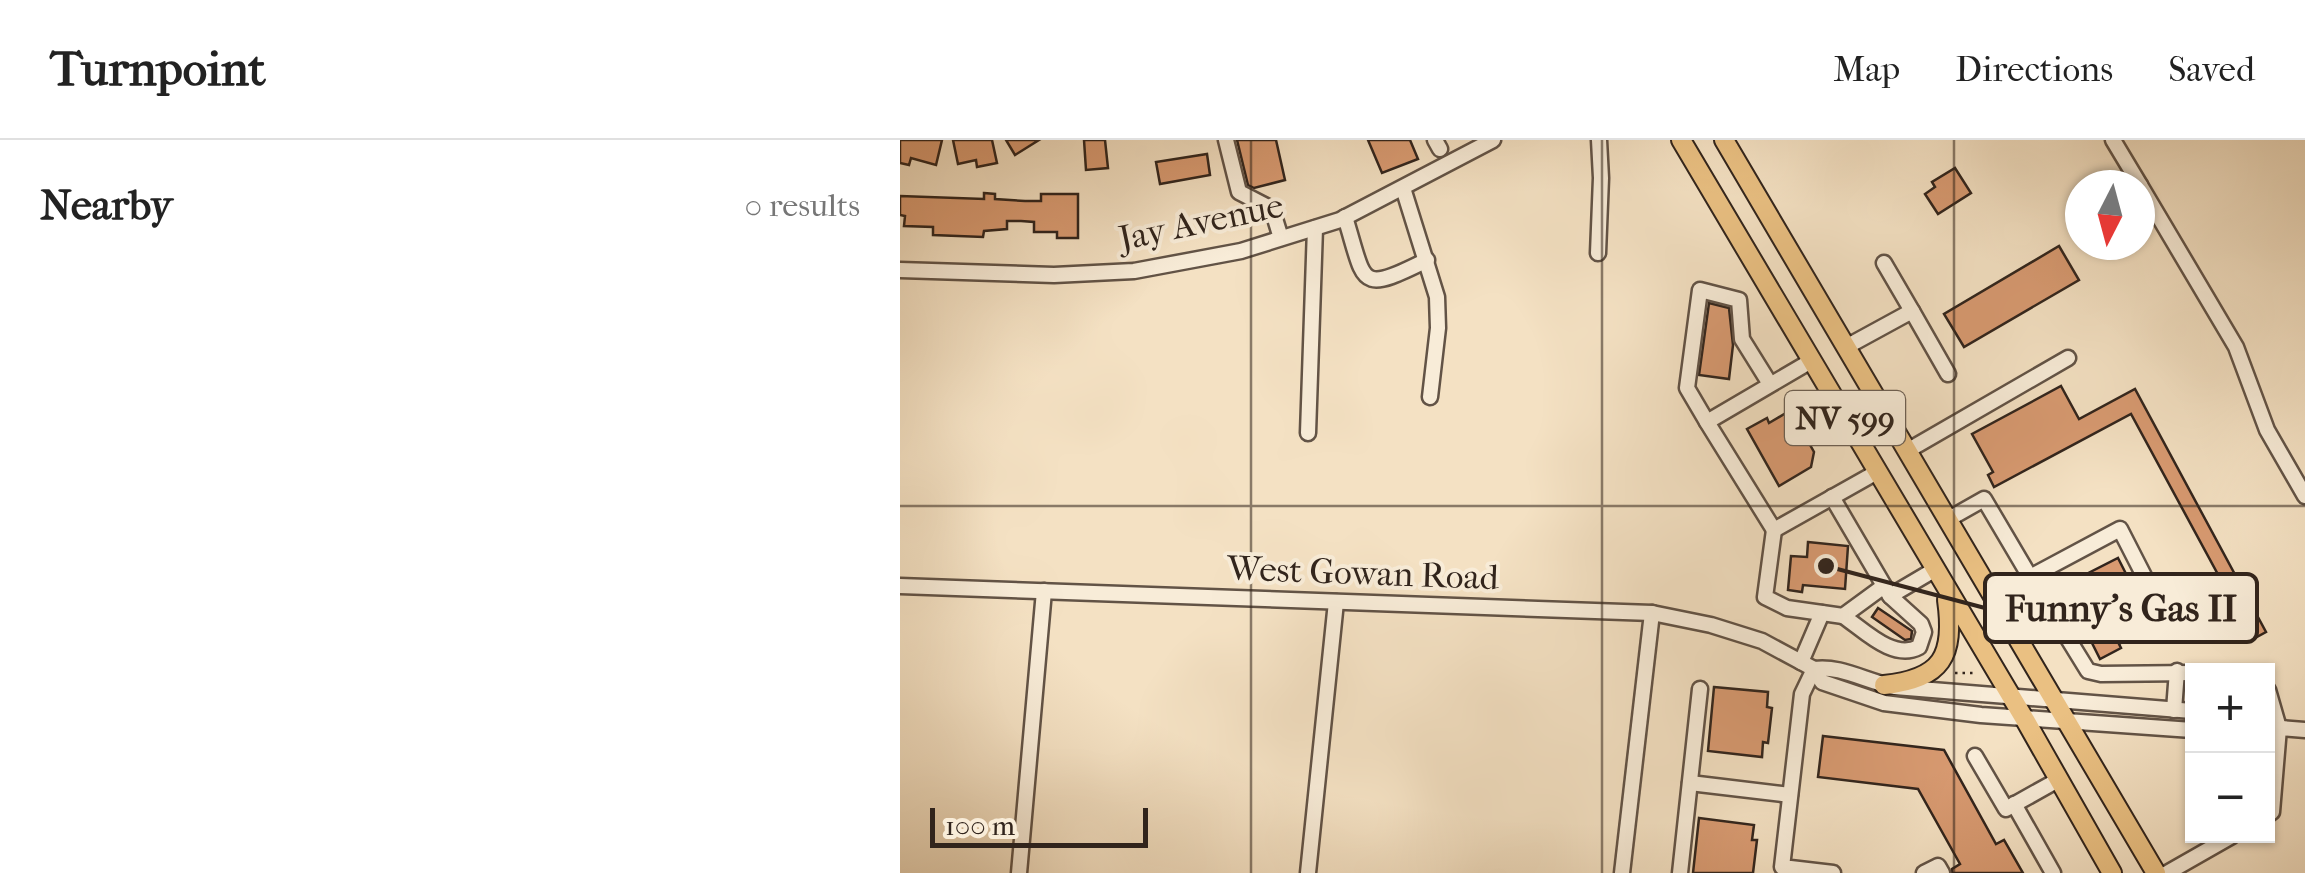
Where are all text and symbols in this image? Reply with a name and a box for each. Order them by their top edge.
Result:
text: Turnpoint [50,41,266,97]
text: Map [1833,49,1900,90]
text: Directions [1955,49,2113,90]
text: Saved [2168,49,2255,90]
north arrow [2065,170,2155,260]
text: Nearby [40,181,172,230]
street label: Jay Avenue [1112,185,1287,260]
text: 0 results [744,187,860,224]
road number: NV 599 [1785,391,1905,445]
street label: West Gowan Road [1226,548,1500,598]
callout: Funny's Gas II [1985,574,2257,642]
text: Funny's Gas II [2005,586,2237,631]
map controls [2185,663,2275,843]
button: + [2185,663,2275,753]
button: − [2185,753,2275,843]
scale bar [930,803,1148,848]
text: 100 m [945,809,1015,842]

